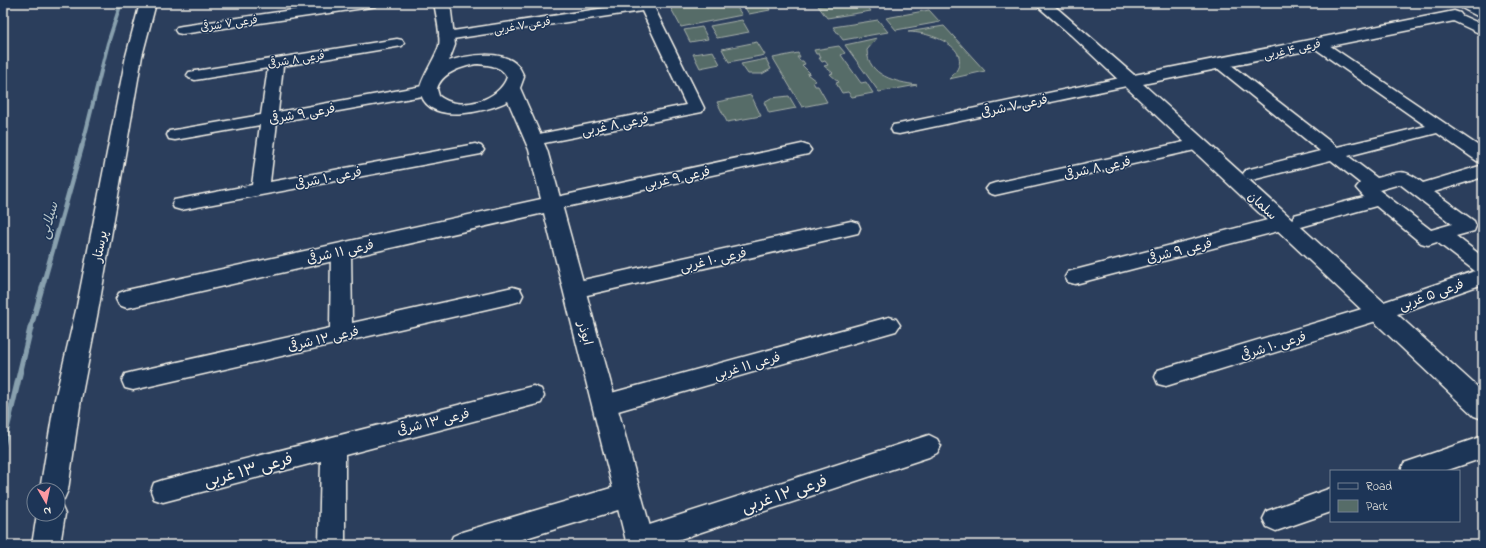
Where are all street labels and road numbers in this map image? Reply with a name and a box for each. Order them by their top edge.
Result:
street label: فرعی ۷ شرقی [199,12,259,36]
street label: فرعی ۷ غربی [492,14,552,38]
street label: فرعی ۴ غربی [1262,36,1322,64]
street label: فرعی ۸ شرقی [266,48,326,72]
street label: فرعی ۷ شرقی [979,90,1050,123]
street label: فرعی ۹ شرقی [268,99,337,130]
street label: فرعی ۸ غربی [580,110,650,141]
street label: فرعی ۸ شرقی [1062,152,1133,185]
street label: فرعی ۹ غربی [643,162,712,195]
street label: فرعی ۱۰ شرقی [293,163,363,194]
street label: سلمان [1243,187,1281,225]
street label: پرستار [88,229,113,265]
street label: فرعی ۹ شرقی [1145,234,1214,269]
street label: فرعی ۱۱ شرقی [305,236,376,269]
street label: فرعی ۱۰ غربی [678,244,749,277]
street label: فرعی ۵ غربی [1396,275,1467,316]
street label: ابوذر [572,318,597,347]
street label: فرعی ۱۲ شرقی [286,322,361,357]
street label: فرعی ۱۰ شرقی [1238,327,1309,365]
street label: فرعی ۱۱ غربی [712,348,783,385]
street label: فرعی ۱۳ شرقی [395,404,472,441]
street label: فرعی ۱۳ غربی [201,448,296,494]
street label: فرعی ۱۲ غربی [739,470,831,520]

